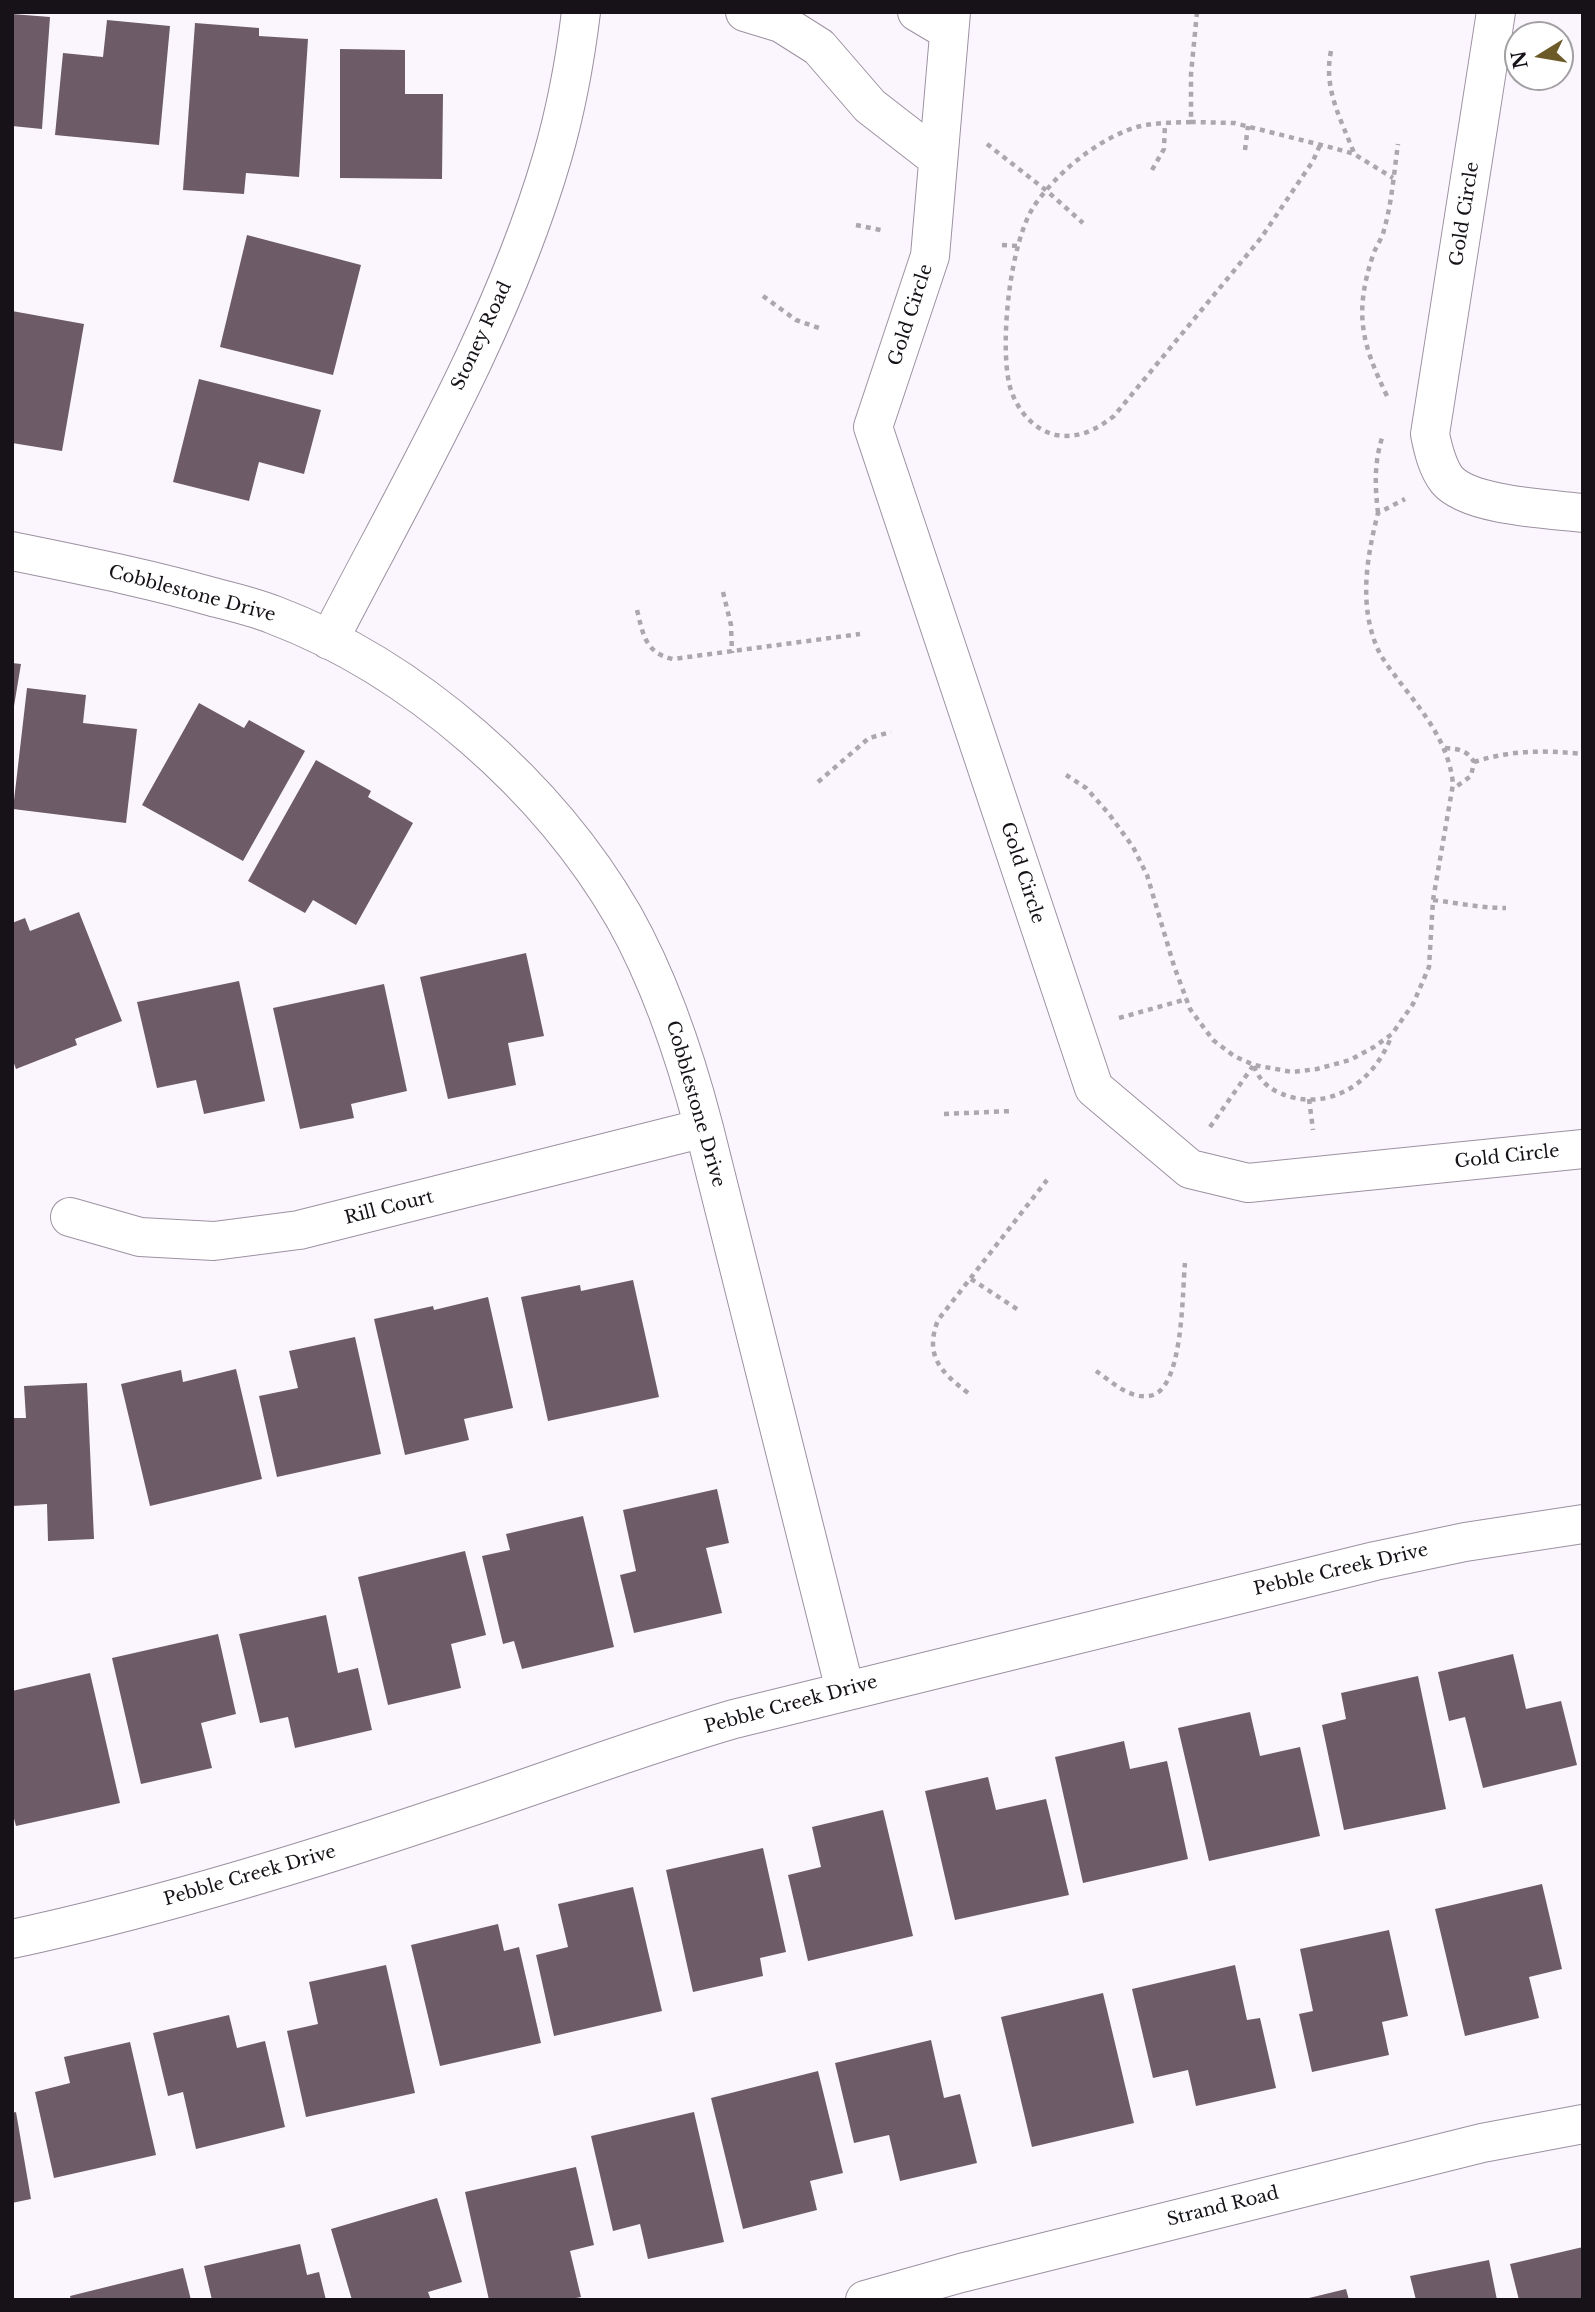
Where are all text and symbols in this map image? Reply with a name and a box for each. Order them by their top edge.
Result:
north arrow [1504,21,1574,91]
text: N [1507,49,1533,71]
street label: Gold Circle [1446,160,1484,268]
street label: Gold Circle [884,262,938,368]
street label: Stoney Road [447,278,517,394]
street label: Cobblestone Drive [106,561,278,627]
street label: Gold Circle [995,820,1049,926]
street label: Cobblestone Drive [661,1018,729,1190]
street label: Gold Circle [1453,1141,1561,1173]
street label: Rill Court [342,1187,436,1229]
street label: Pebble Creek Drive [1252,1539,1430,1601]
street label: Pebble Creek Drive [702,1672,880,1738]
street label: Pebble Creek Drive [161,1841,339,1911]
street label: Strand Road [1165,2183,1281,2231]

